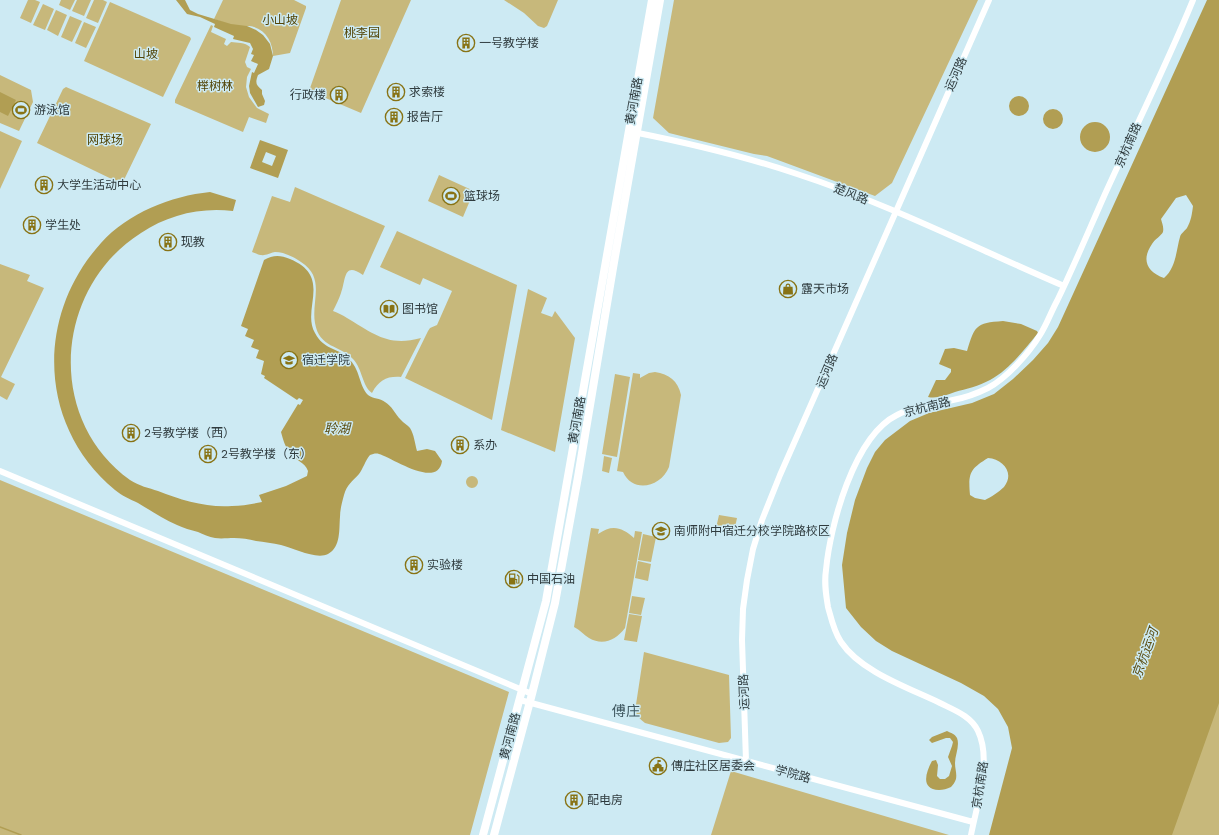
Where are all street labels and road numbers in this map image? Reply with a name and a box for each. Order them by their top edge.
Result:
street label: 运河路 [942,55,970,93]
street label: 黄河南路 [623,76,645,126]
street label: 京杭南路 [1112,120,1144,170]
street label: 楚风路 [832,181,870,207]
street label: 运河路 [814,352,840,390]
street label: 京杭南路 [902,394,952,420]
street label: 黄河南路 [566,395,588,445]
street label: 运河路 [736,674,752,710]
street label: 黄河南路 [497,711,523,761]
street label: 京杭南路 [969,760,991,810]
street label: 学院路 [774,763,812,785]

